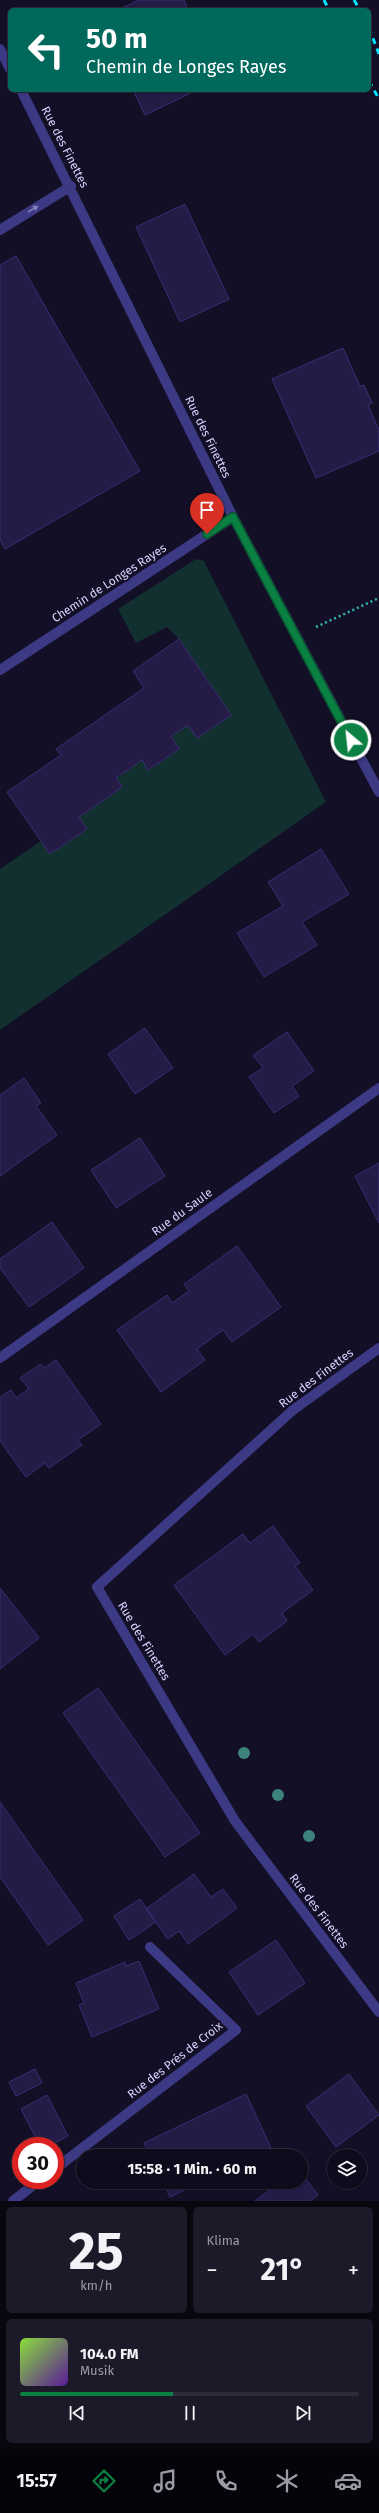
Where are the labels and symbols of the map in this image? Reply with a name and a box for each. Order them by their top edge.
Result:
street label: Rue des Finettes [38,104,92,190]
one-way arrow [27,206,39,213]
street label: Rue des Finettes [182,394,234,481]
pin [190,493,224,534]
street label: Chemin de Longes Rayes [49,541,169,625]
position arrow [330,719,372,761]
street label: Rue du Saule [149,1185,215,1239]
street label: Rue des Finettes [276,1345,356,1411]
street label: Rue des Finettes [115,1599,173,1683]
street label: Rue des Finettes [286,1871,352,1951]
street label: Rue des Prés de Croix [125,2018,225,2101]
speed limit sign: 30 [12,2137,64,2189]

